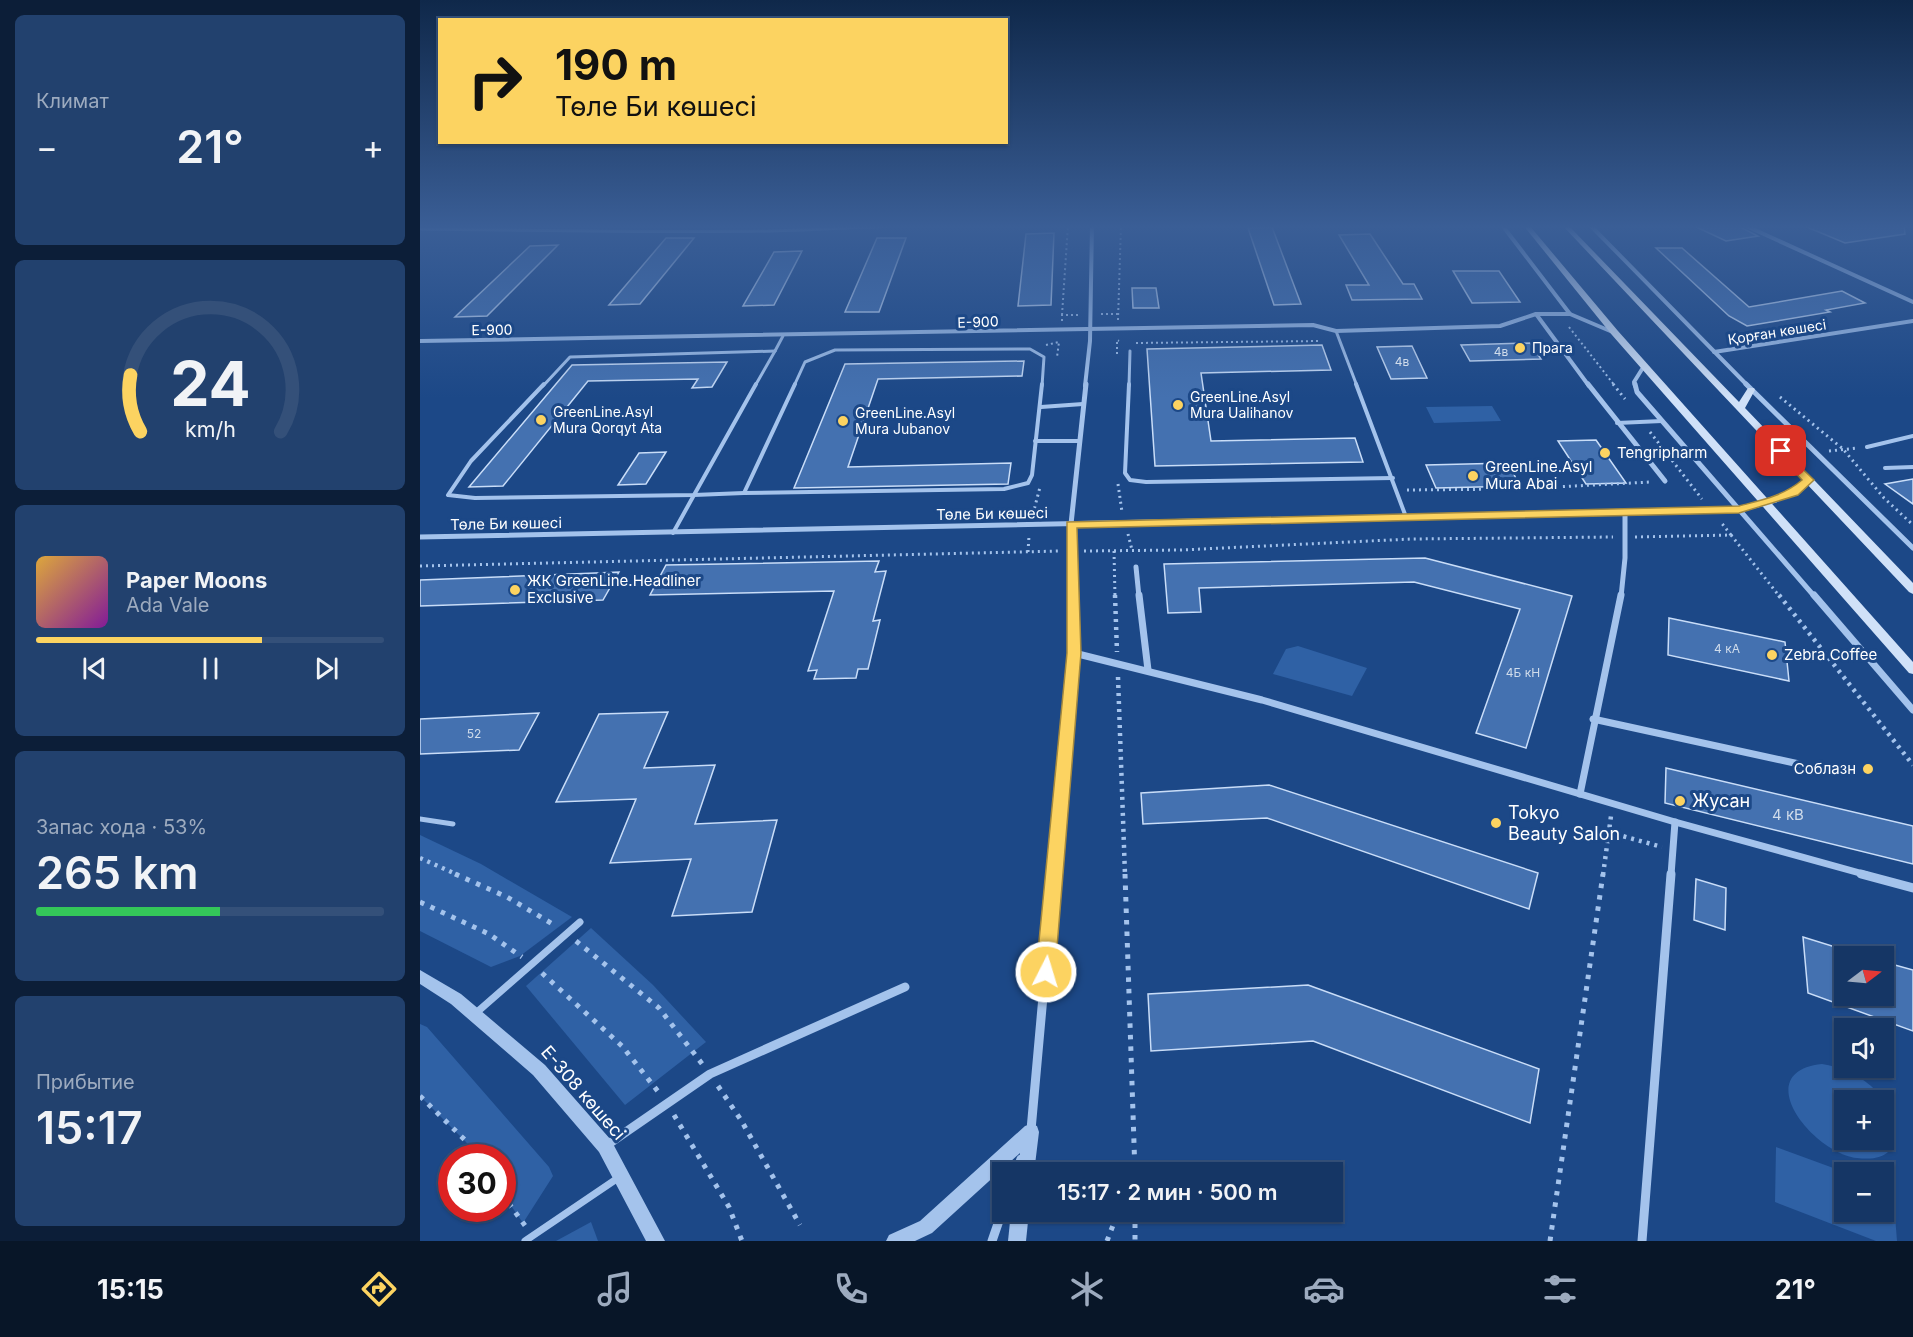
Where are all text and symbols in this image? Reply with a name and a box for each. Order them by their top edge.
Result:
text: 190 m [555,39,677,90]
icon: right [456,42,534,120]
text: Климат [36,89,109,113]
text: Төле Би көшесі [555,90,757,123]
text: 21° [176,119,244,174]
text: − [36,127,58,167]
text: + [362,127,384,167]
street label: E-900 [957,312,999,331]
street label: Қорған көшесі [1727,315,1827,348]
street label: E-900 [471,321,513,338]
place label: Прага [1532,339,1573,356]
marker: Прага [1513,341,1527,355]
house number: 4в [1494,344,1508,359]
text: 24 [170,346,250,421]
house number: 4в [1395,354,1409,369]
place label: GreenLine.Asyl Mura Ualihanov [1190,388,1294,421]
marker: GreenLine.Asyl Mura Ualihanov [1171,398,1185,412]
place label: GreenLine.Asyl Mura Qorqyt Ata [553,403,662,436]
place label: GreenLine.Asyl Mura Jubanov [855,404,955,437]
marker: GreenLine.Asyl Mura Qorqyt Ata [534,413,548,427]
marker: GreenLine.Asyl Mura Jubanov [836,414,850,428]
text: km/h [185,417,235,443]
pin [1755,425,1806,476]
icon: arrive [1764,434,1797,467]
place label: Tengripharm [1617,443,1707,462]
marker: Tengripharm [1598,446,1612,460]
place label: GreenLine.Asyl Mura Abai [1485,457,1592,493]
marker: GreenLine.Asyl Mura Abai [1466,469,1480,483]
street label: Төле Би көшесі [936,503,1048,524]
street label: Төле Би көшесі [450,513,562,534]
text: Paper Moons [126,567,267,593]
place label: ЖК GreenLine.Headliner Exclusive [527,571,701,607]
marker: ЖК GreenLine.Headliner Exclusive [508,583,522,597]
text: Ada Vale [126,593,209,617]
house number: 4 кА [1714,641,1740,656]
place label: Zebra Coffee [1784,645,1877,664]
marker: Zebra Coffee [1765,648,1779,662]
icon: previous [78,652,111,685]
icon: pause [194,652,227,685]
icon: next [310,652,343,685]
house number: 4Б кН [1506,665,1540,680]
house number: 52 [467,726,481,741]
place label: Соблазн [1794,759,1856,778]
marker: Соблазн [1861,762,1875,776]
place label: Жусан [1692,790,1750,811]
marker: Жусан [1673,794,1687,808]
place label: Tokyo Beauty Salon [1508,802,1620,844]
house number: 4 кВ [1772,805,1804,824]
text: Запас хода · 53% [36,815,207,839]
marker: Tokyo Beauty Salon [1489,816,1503,830]
text: 265 km [36,845,199,900]
position arrow [1014,940,1078,1004]
north arrow [1834,946,1894,1006]
map controls [1834,946,1894,1222]
button: sound [1834,1018,1894,1078]
street label: Е-308 көшесі [537,1041,630,1144]
text: Прибытие [36,1070,135,1094]
button: + [1834,1090,1894,1150]
text: 15:17 [36,1100,143,1155]
speed limit sign: 30 [438,1144,516,1222]
button: − [1834,1162,1894,1222]
text: 15:17 · 2 мин · 500 m [1057,1179,1278,1205]
icon: directions [358,1268,400,1310]
icon: music [594,1268,636,1310]
icon: phone [830,1268,872,1310]
icon: climate [1066,1268,1108,1310]
icon: car [1303,1268,1345,1310]
icon: filters [1539,1268,1581,1310]
text: 15:15 [97,1273,164,1306]
text: 21° [1775,1273,1816,1306]

